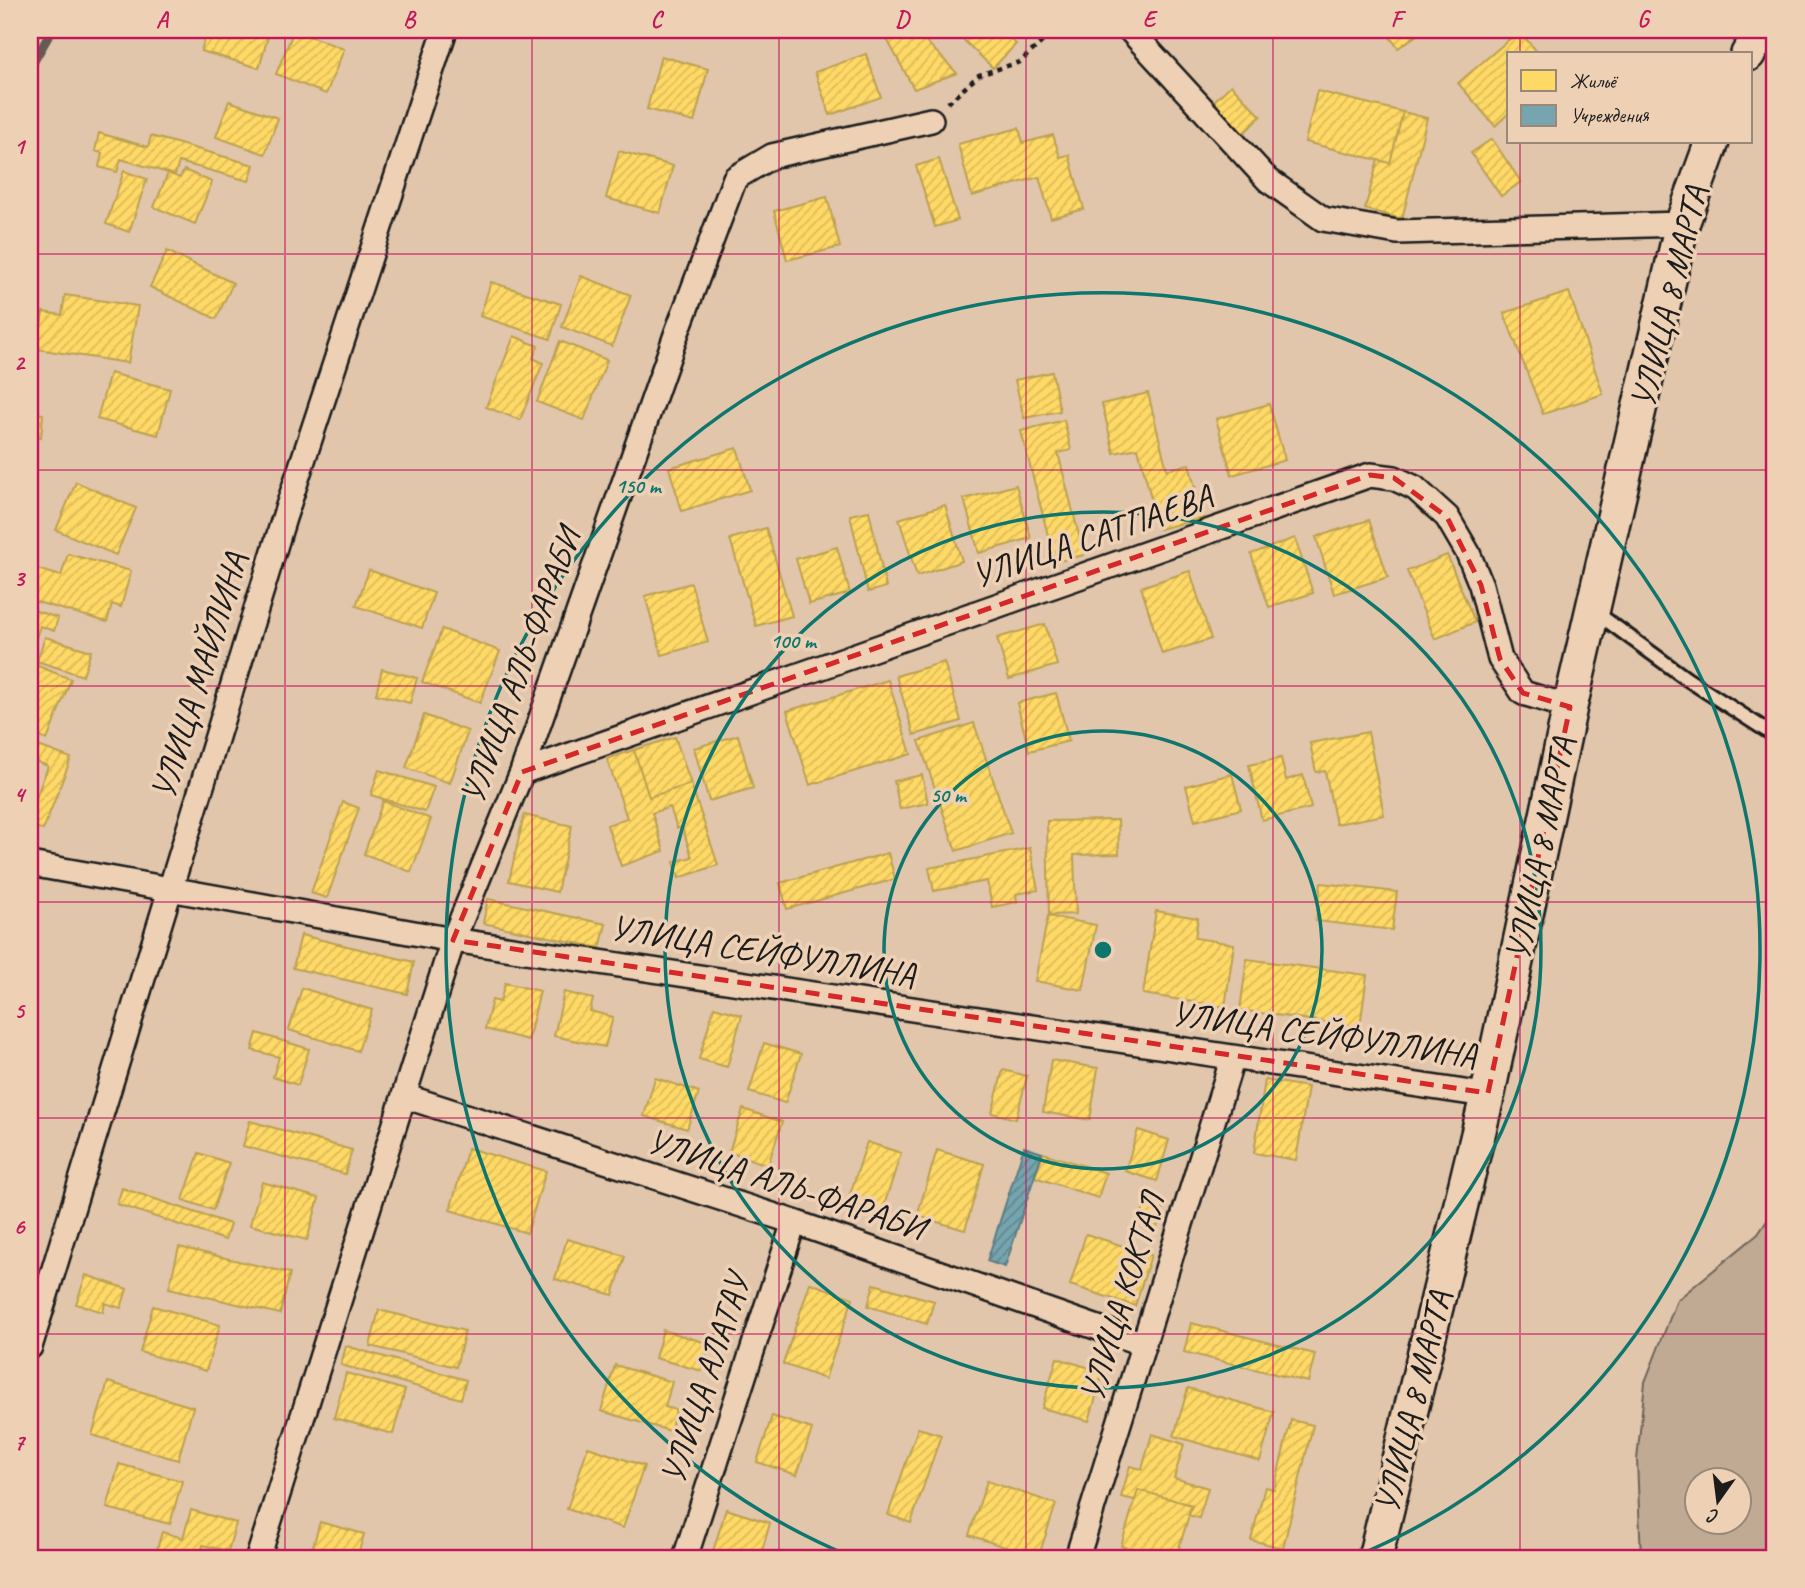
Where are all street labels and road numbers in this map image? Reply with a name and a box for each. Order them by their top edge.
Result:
street label: УЛИЦА 8 МАРТА [1620,180,1719,412]
street label: УЛИЦА САТПАЕВА [966,473,1219,598]
street label: УЛИЦА АЛЬ-ФАРАБИ [449,518,592,810]
street label: УЛИЦА МАЙЛИНА [140,546,258,804]
street label: УЛИЦА 8 МАРТА [1494,732,1586,965]
street label: УЛИЦА СЕЙФУЛЛИНА [607,905,920,998]
street label: УЛИЦА СЕЙФУЛЛИНА [1168,990,1481,1078]
street label: УЛИЦА АЛЬ-ФАРАБИ [642,1118,935,1252]
street label: УЛИЦА КОКТАЛ [1069,1184,1176,1407]
street label: УЛИЦА АЛАТАУ [650,1264,762,1489]
street label: УЛИЦА 8 МАРТА [1364,1285,1463,1517]

